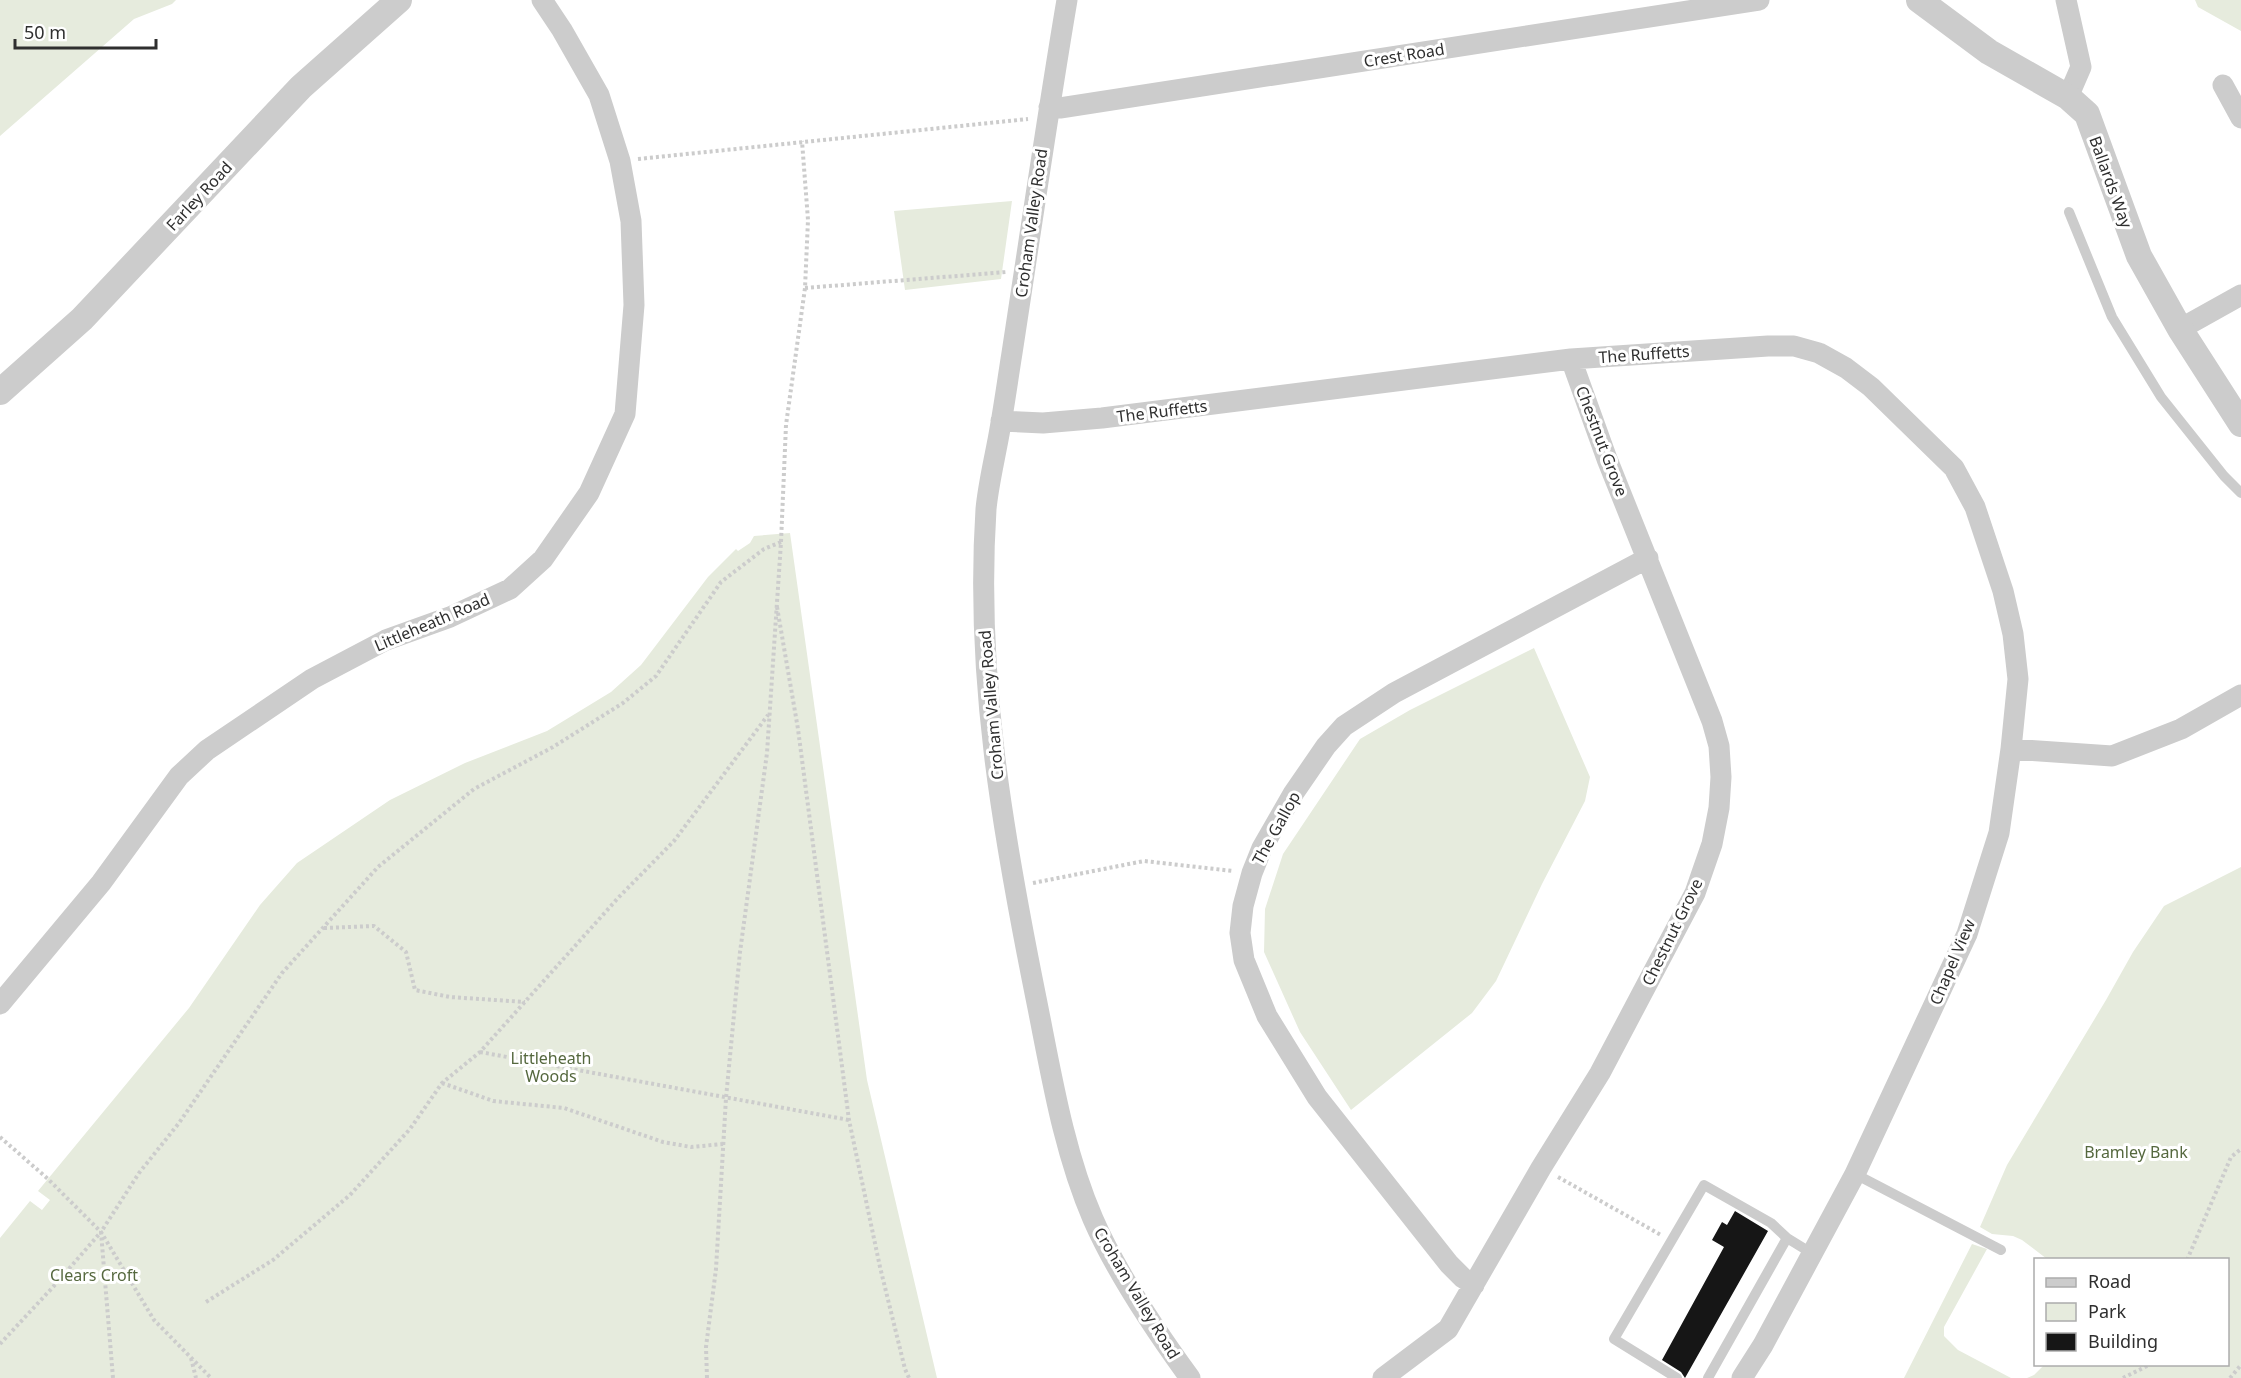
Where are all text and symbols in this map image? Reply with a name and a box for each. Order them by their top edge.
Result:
scale bar [15,12,156,50]
text: 50 m [24,20,66,44]
street label: Crest Road [1362,38,1446,72]
street label: Ballards Way [2084,133,2138,232]
street label: Croham Valley Road [1010,147,1052,299]
street label: Farley Road [161,157,237,235]
street label: The Ruffetts [1598,340,1690,368]
street label: Chestnut Grove [1571,383,1633,499]
street label: The Ruffetts [1115,395,1209,427]
street label: Littleheath Road [371,588,493,656]
street label: Croham Valley Road [974,629,1008,781]
street label: The Gallop [1247,788,1305,868]
street label: Chestnut Grove [1637,875,1707,989]
street label: Chapel View [1924,915,1980,1008]
park label: Littleheath Woods [511,1047,591,1087]
park label: Bramley Bank [2084,1141,2188,1163]
street label: Croham Valley Road [1089,1223,1185,1363]
legend [2034,1258,2229,1366]
park label: Clears Croft [50,1264,138,1286]
text: Road [2088,1269,2131,1293]
text: Park [2088,1299,2126,1323]
text: Building [2088,1329,2158,1353]

